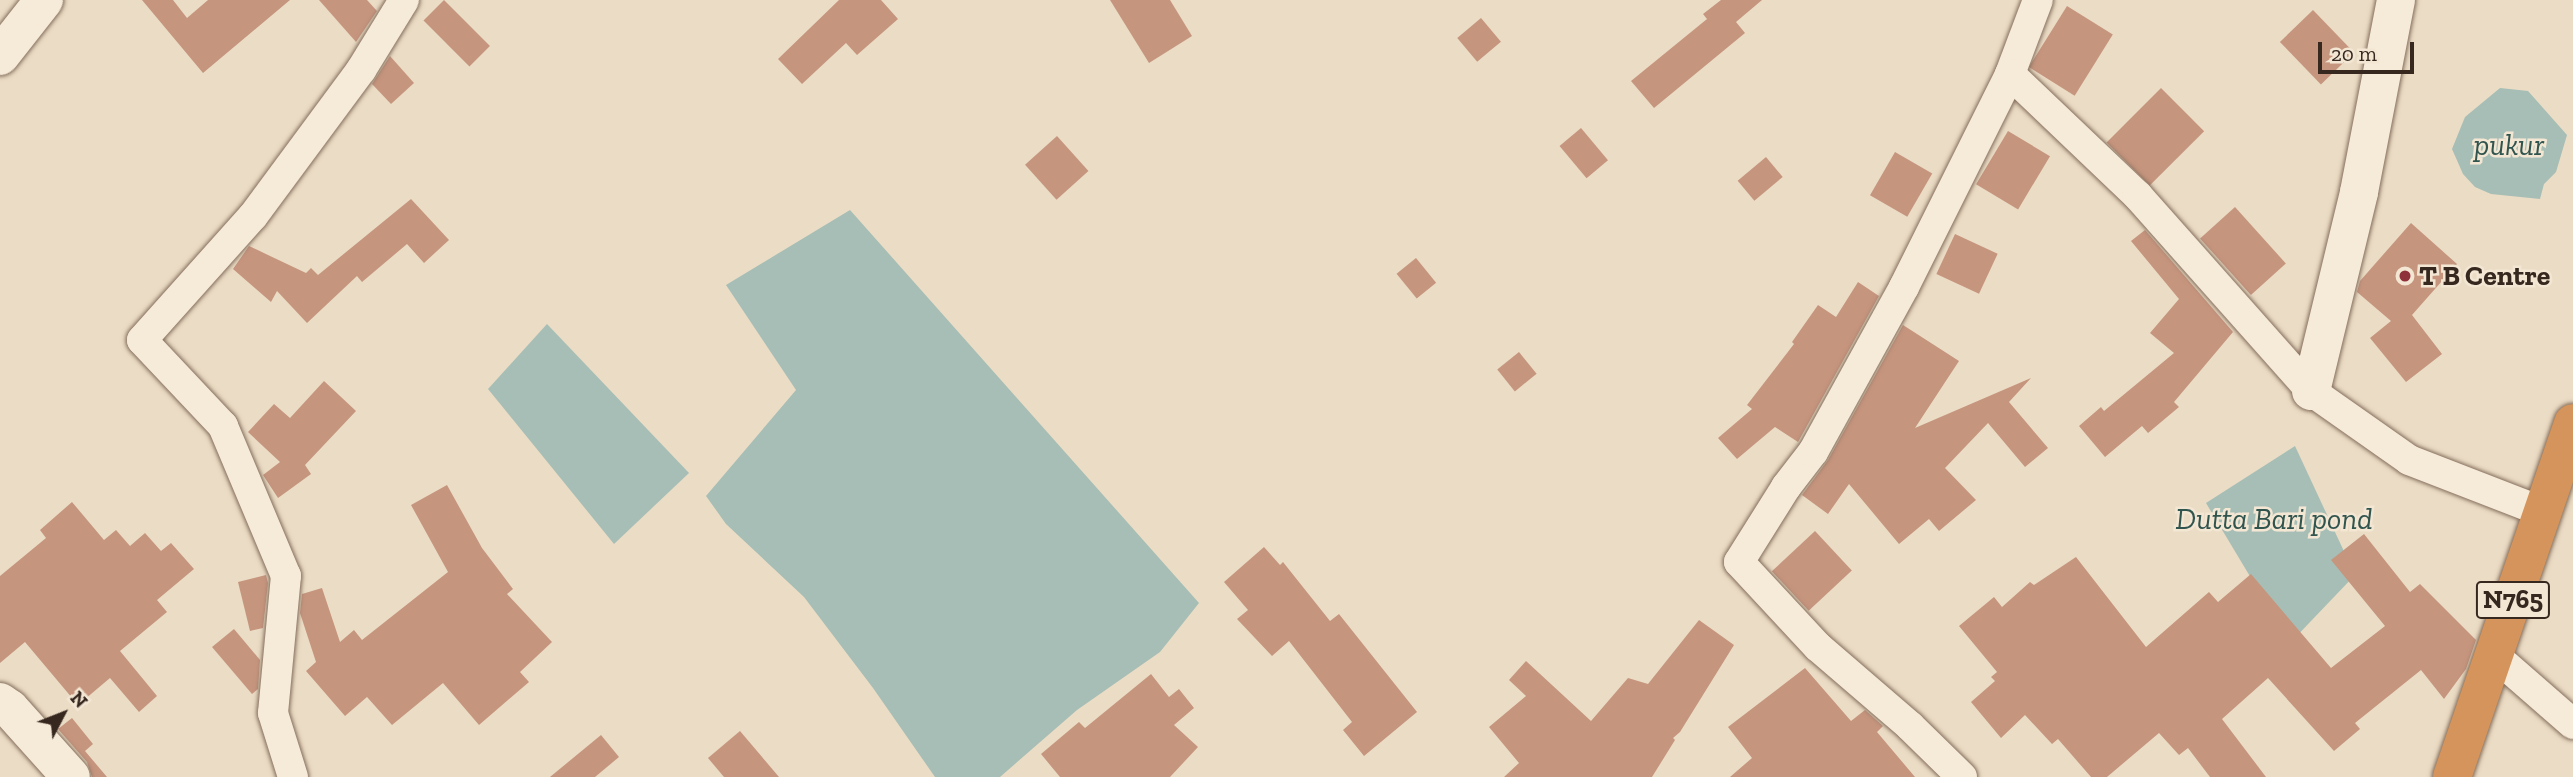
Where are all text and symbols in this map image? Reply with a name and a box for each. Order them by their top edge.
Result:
scale bar [2321,28,2417,72]
text: 20 m [2331,41,2377,66]
water label: pukur [2474,127,2544,163]
place label: T B Centre [2419,259,2550,293]
marker: T B Centre [2397,268,2413,284]
water label: Dutta Bari pond [2176,501,2372,537]
road number: N765 [2474,578,2552,622]
north arrow [28,679,98,749]
text: N [66,687,92,713]

